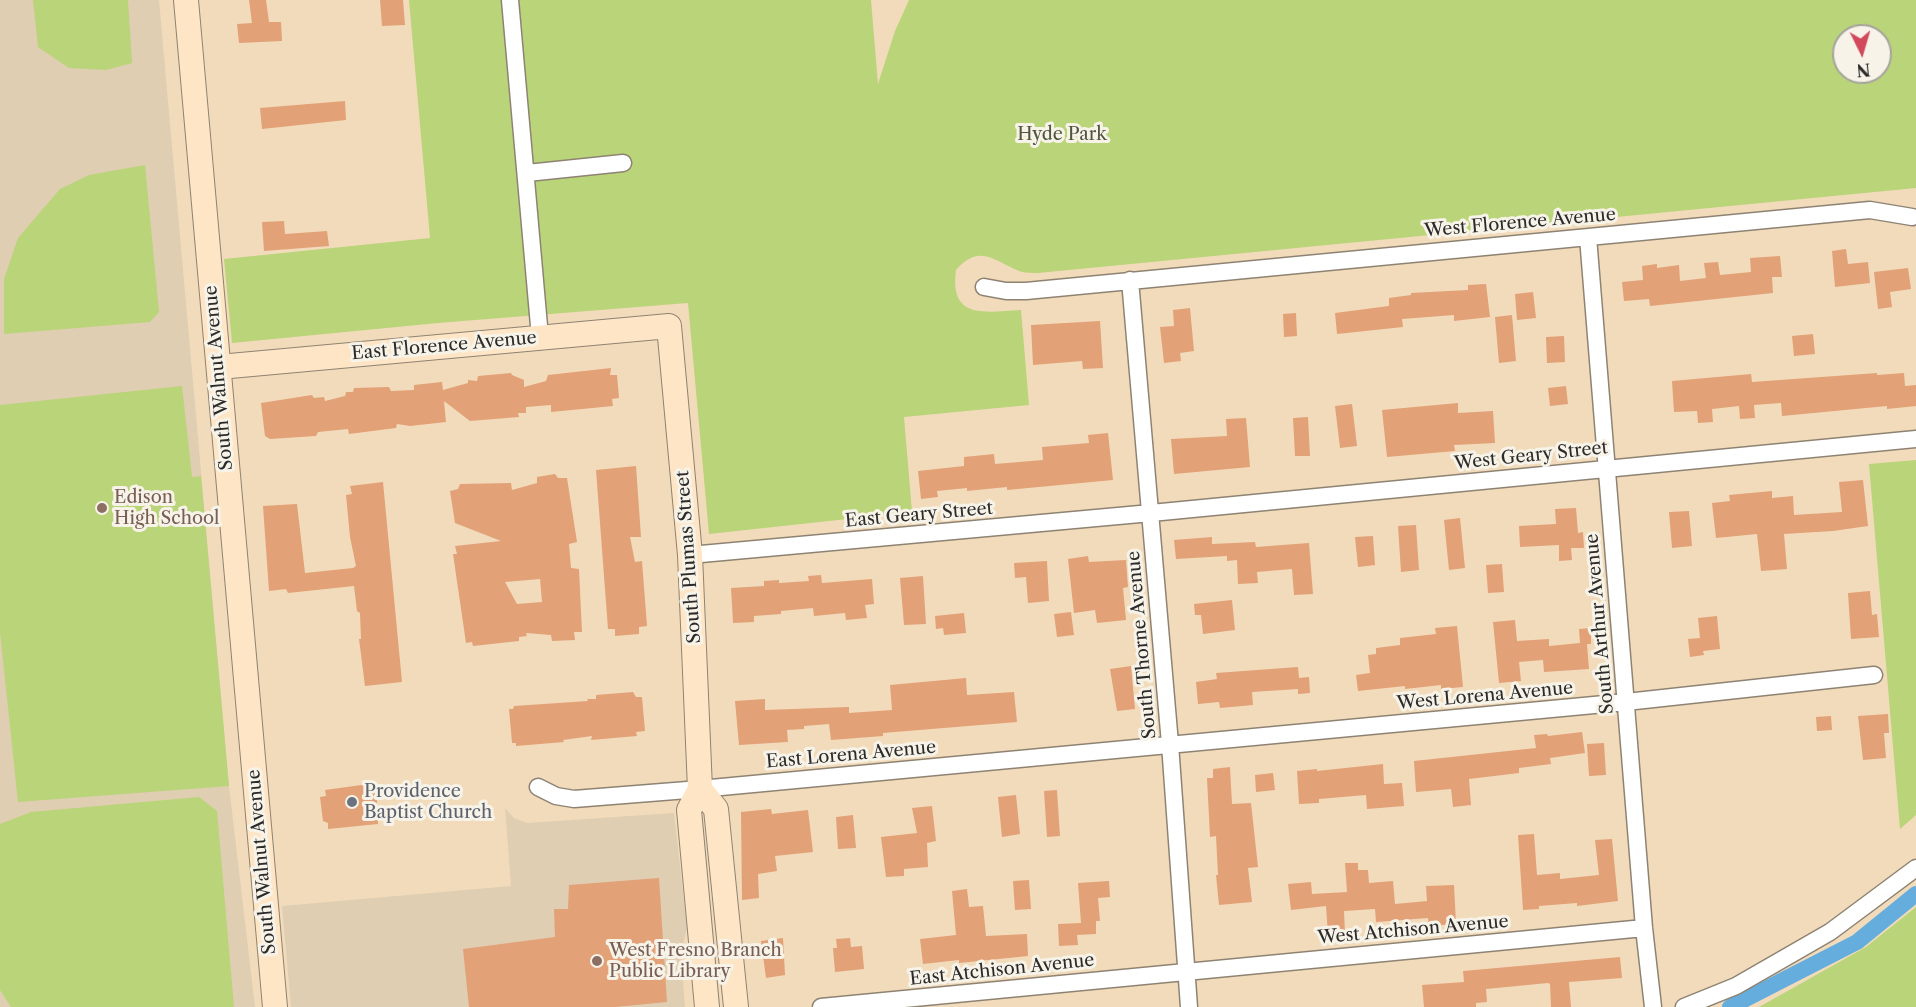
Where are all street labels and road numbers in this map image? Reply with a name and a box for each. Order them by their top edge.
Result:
street label: West Florence Avenue [1423,204,1617,242]
street label: South Walnut Avenue [200,285,238,471]
street label: East Florence Avenue [350,327,538,365]
street label: West Geary Street [1453,437,1609,475]
street label: South Plumas Street [672,470,706,644]
street label: East Geary Street [844,498,994,532]
street label: South Arthur Avenue [1581,533,1619,715]
street label: South Thorne Avenue [1123,550,1161,740]
street label: West Lorena Avenue [1396,678,1574,714]
street label: East Lorena Avenue [765,737,937,773]
street label: South Walnut Avenue [243,769,281,955]
street label: West Atchison Avenue [1317,911,1509,949]
street label: East Atchison Avenue [909,950,1095,990]

